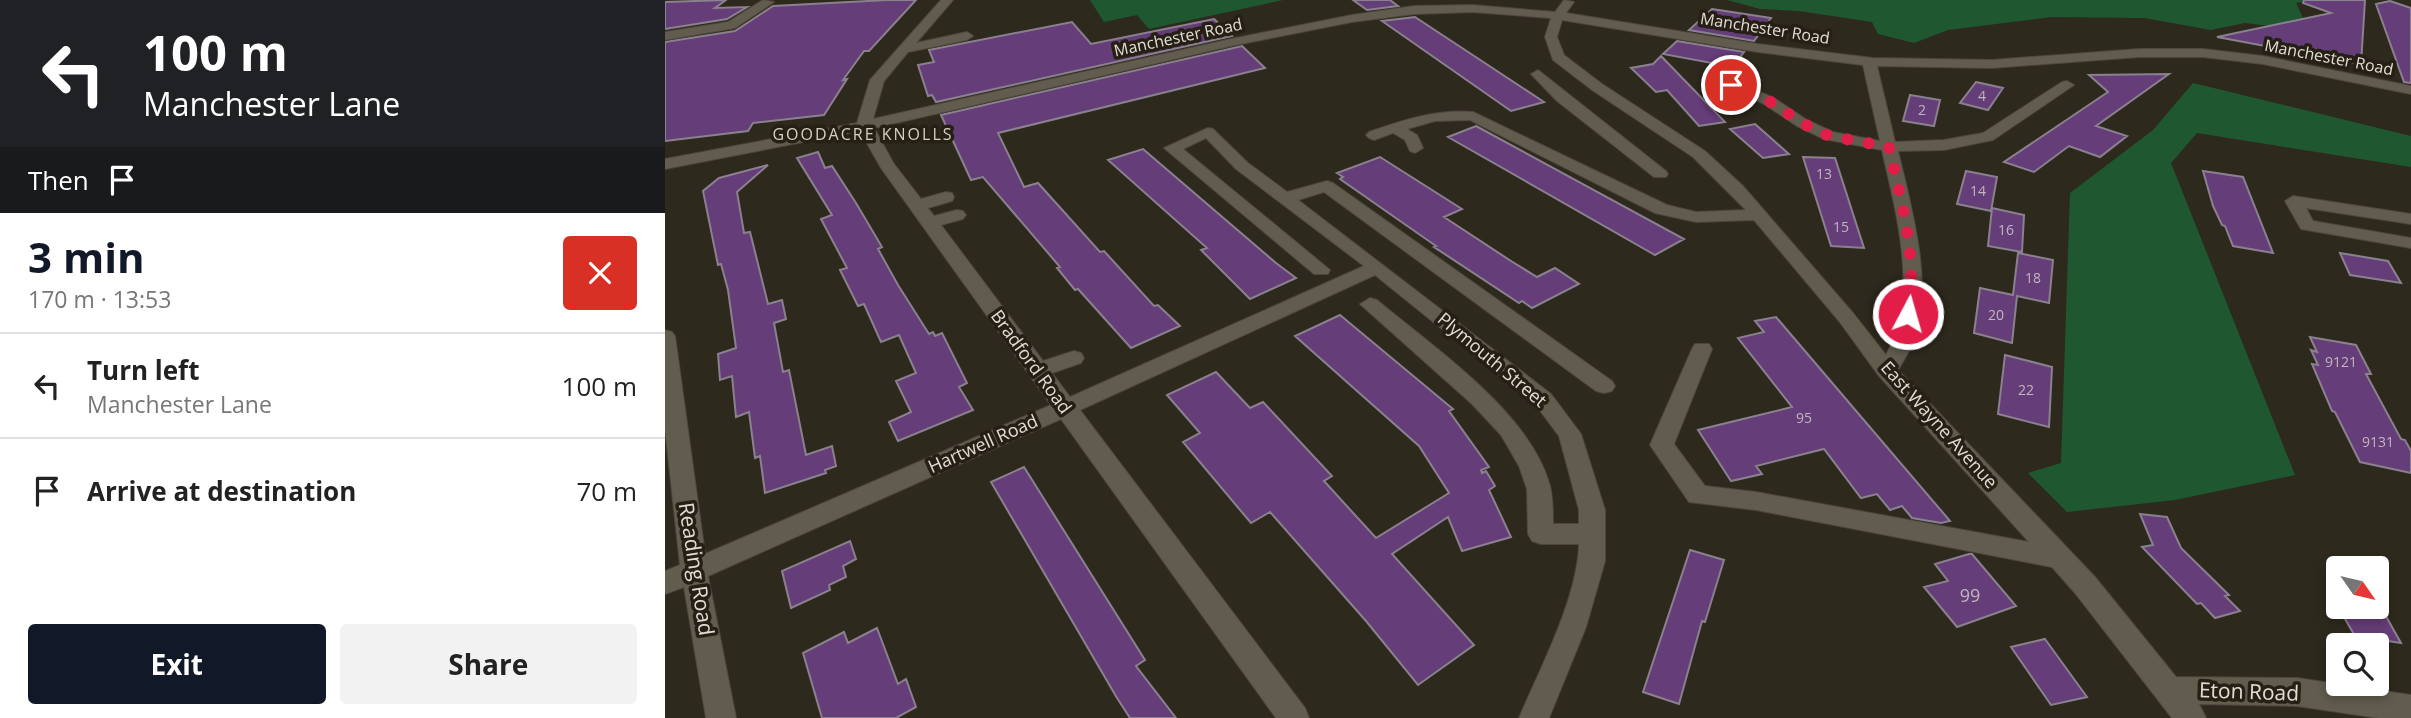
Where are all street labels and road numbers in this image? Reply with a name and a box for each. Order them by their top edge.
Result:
street label: Manchester Road [1699,7,1831,49]
street label: Manchester Road [1112,13,1244,61]
street label: Manchester Road [2263,34,2395,80]
street label: Bradford Road [986,305,1078,418]
street label: Plymouth Street [1433,307,1552,412]
street label: East Wayne Avenue [1876,355,2003,493]
street label: Hartwell Road [924,408,1041,478]
street label: Reading Road [673,500,721,637]
street label: Eton Road [2198,675,2300,707]

